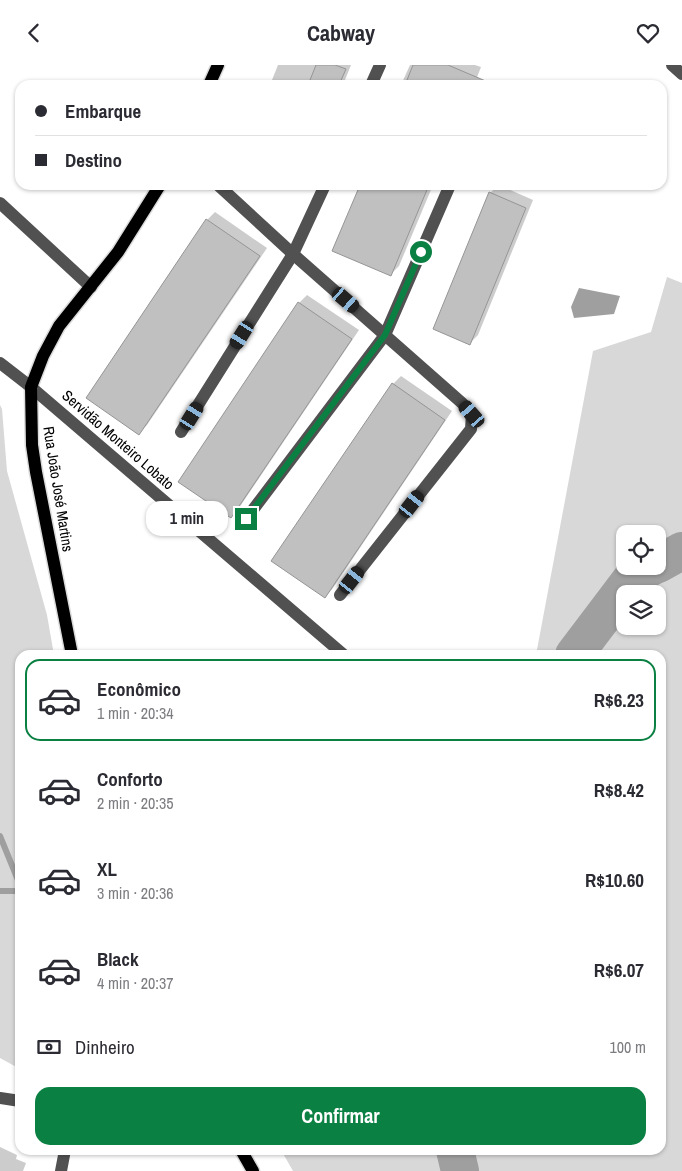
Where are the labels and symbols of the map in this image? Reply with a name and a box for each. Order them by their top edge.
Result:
route start [410,241,432,263]
car [329,284,362,316]
car [227,318,256,352]
street label: Servidão Monteiro Lobato [58,385,179,494]
car [456,398,487,430]
car [177,399,206,433]
street label: Rua João José Martins [38,425,79,553]
car [396,488,427,520]
callout: 1 min [146,501,228,537]
route end [235,508,257,530]
car [336,564,367,596]

